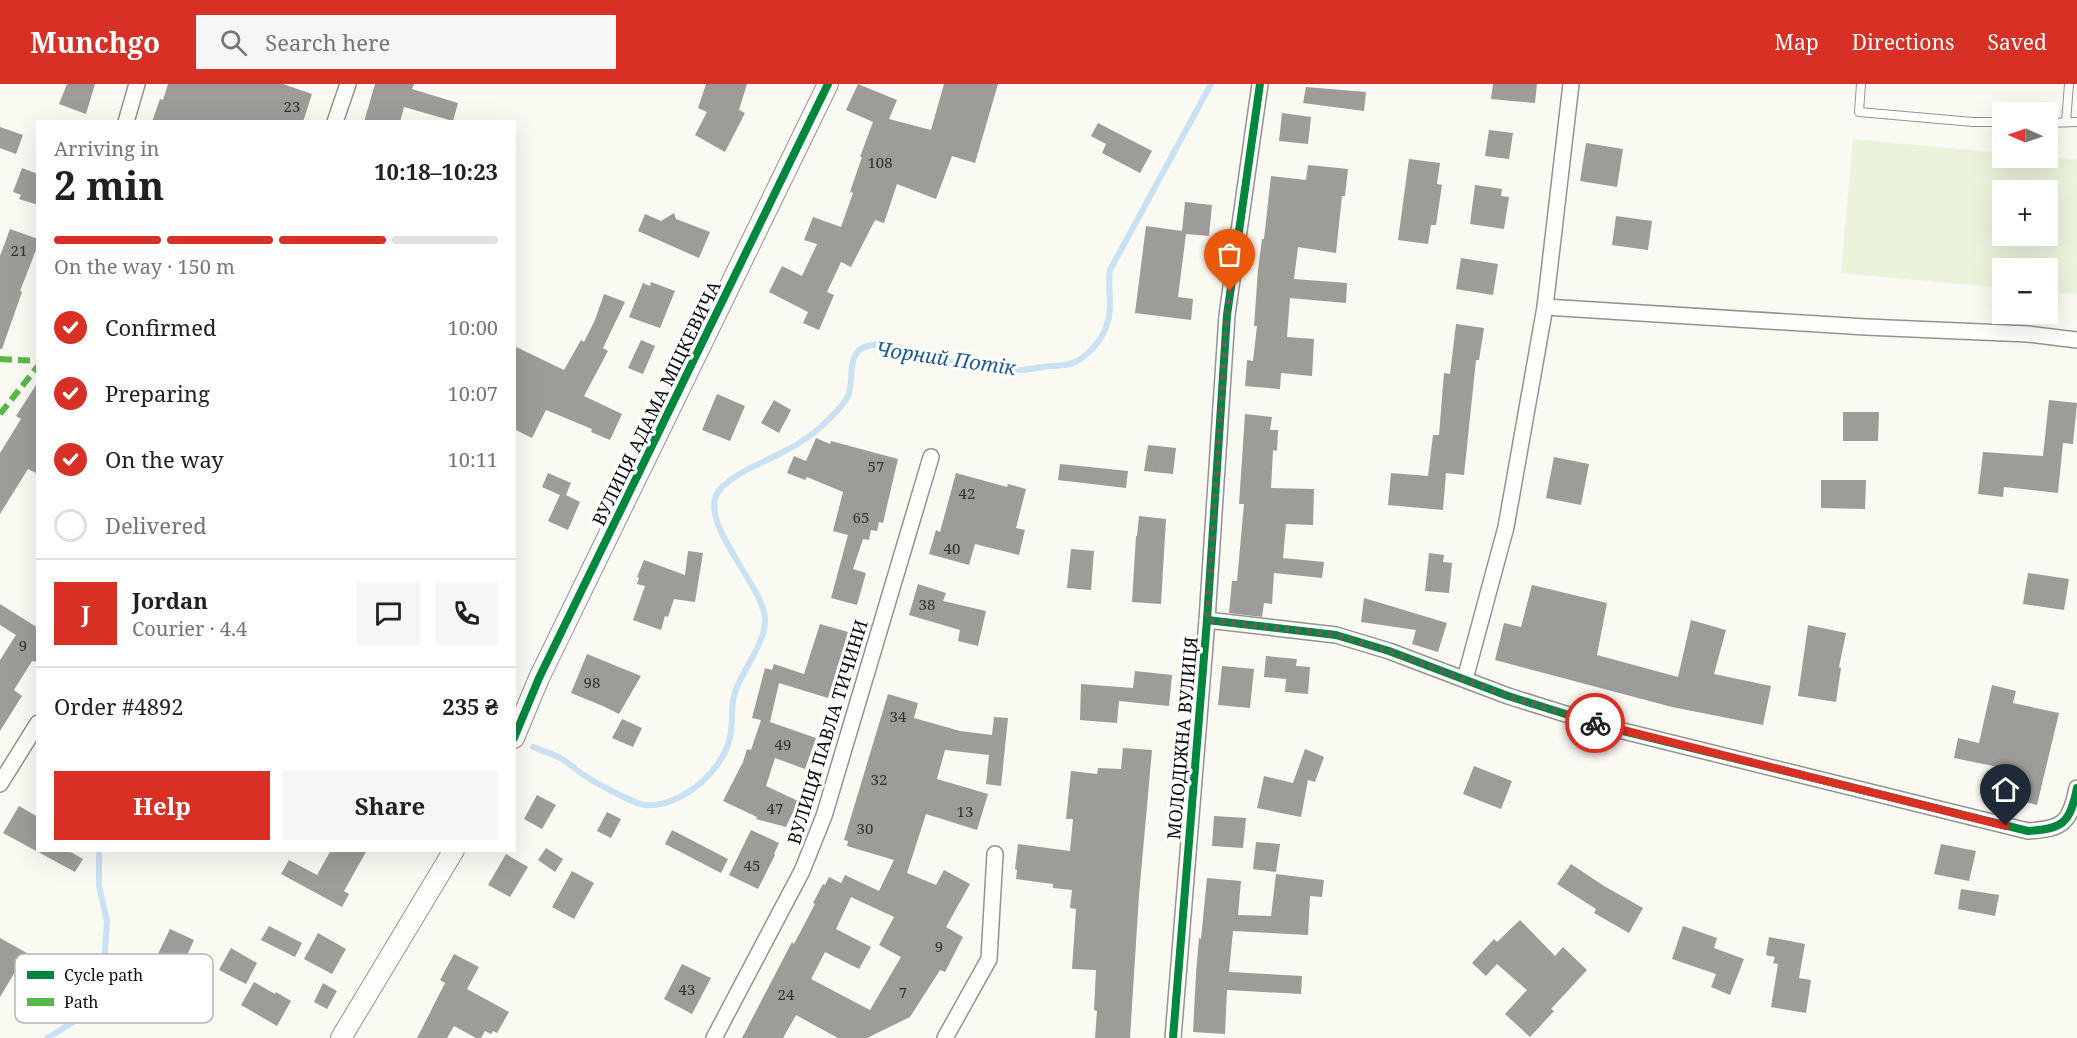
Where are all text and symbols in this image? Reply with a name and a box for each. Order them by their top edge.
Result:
search box [196,15,616,69]
text: Munchgo [30,23,160,61]
icon: search [217,26,250,59]
text: Search here [265,27,390,57]
text: Map [1774,28,1819,56]
text: Directions [1852,28,1954,56]
text: Saved [1987,28,2047,56]
house number: 23 [284,96,300,116]
north arrow [1992,102,2058,168]
map controls [1992,102,2058,324]
text: Arriving in [54,135,159,162]
house number: 108 [867,152,893,172]
text: 10:18–10:23 [374,156,498,186]
text: 2 min [54,158,164,211]
button: + [1992,180,2058,246]
pin [1204,229,1255,291]
icon: bag [1213,238,1246,271]
house number: 21 [11,240,27,260]
text: On the way · 150 m [54,253,235,280]
button: − [1992,258,2058,324]
street label: ВУЛИЦЯ АДАМА МІЦКЕВИЧА [586,276,726,530]
icon: check [54,311,87,344]
text: Confirmed [105,312,216,342]
text: 10:00 [448,314,498,341]
water label: Чорний Потік [874,335,1018,381]
icon: check [54,377,87,410]
text: Preparing [105,378,210,408]
text: 10:07 [448,380,498,407]
icon: check [54,443,87,476]
text: On the way [105,444,224,474]
text: 10:11 [448,446,498,473]
house number: 57 [868,456,884,476]
house number: 42 [959,483,975,503]
house number: 65 [853,507,869,527]
text: Delivered [105,510,207,540]
house number: 40 [944,538,960,558]
button: chat [357,582,420,645]
button: phone [435,582,498,645]
text: Jordan [132,585,208,615]
house number: 38 [919,594,935,614]
text: J [81,598,90,628]
text: Courier · 4.4 [132,615,247,642]
street label: ВУЛИЦЯ ПАВЛА ТИЧИНИ [781,617,873,847]
house number: 9 [19,635,27,655]
street label: МОЛОДІЖНА ВУЛИЦЯ [1161,635,1203,840]
house number: 98 [584,672,600,692]
text: Order #4892 [54,691,184,721]
text: 235 ₴ [442,691,498,721]
courier [1565,693,1625,753]
house number: 34 [890,706,907,726]
icon: bike [1579,707,1612,740]
house number: 49 [775,734,791,754]
pin [1980,764,2031,826]
house number: 32 [871,769,887,789]
button: Help [54,771,270,840]
button: Share [282,771,498,840]
icon: home [1989,773,2022,806]
house number: 47 [767,798,783,818]
house number: 13 [957,801,973,821]
house number: 30 [857,818,873,838]
house number: 45 [744,855,760,875]
house number: 9 [935,936,943,956]
legend [15,954,213,1023]
text: Cycle path [64,964,143,986]
house number: 43 [679,979,695,999]
house number: 7 [899,982,907,1002]
house number: 24 [778,984,795,1004]
text: Path [64,991,98,1013]

